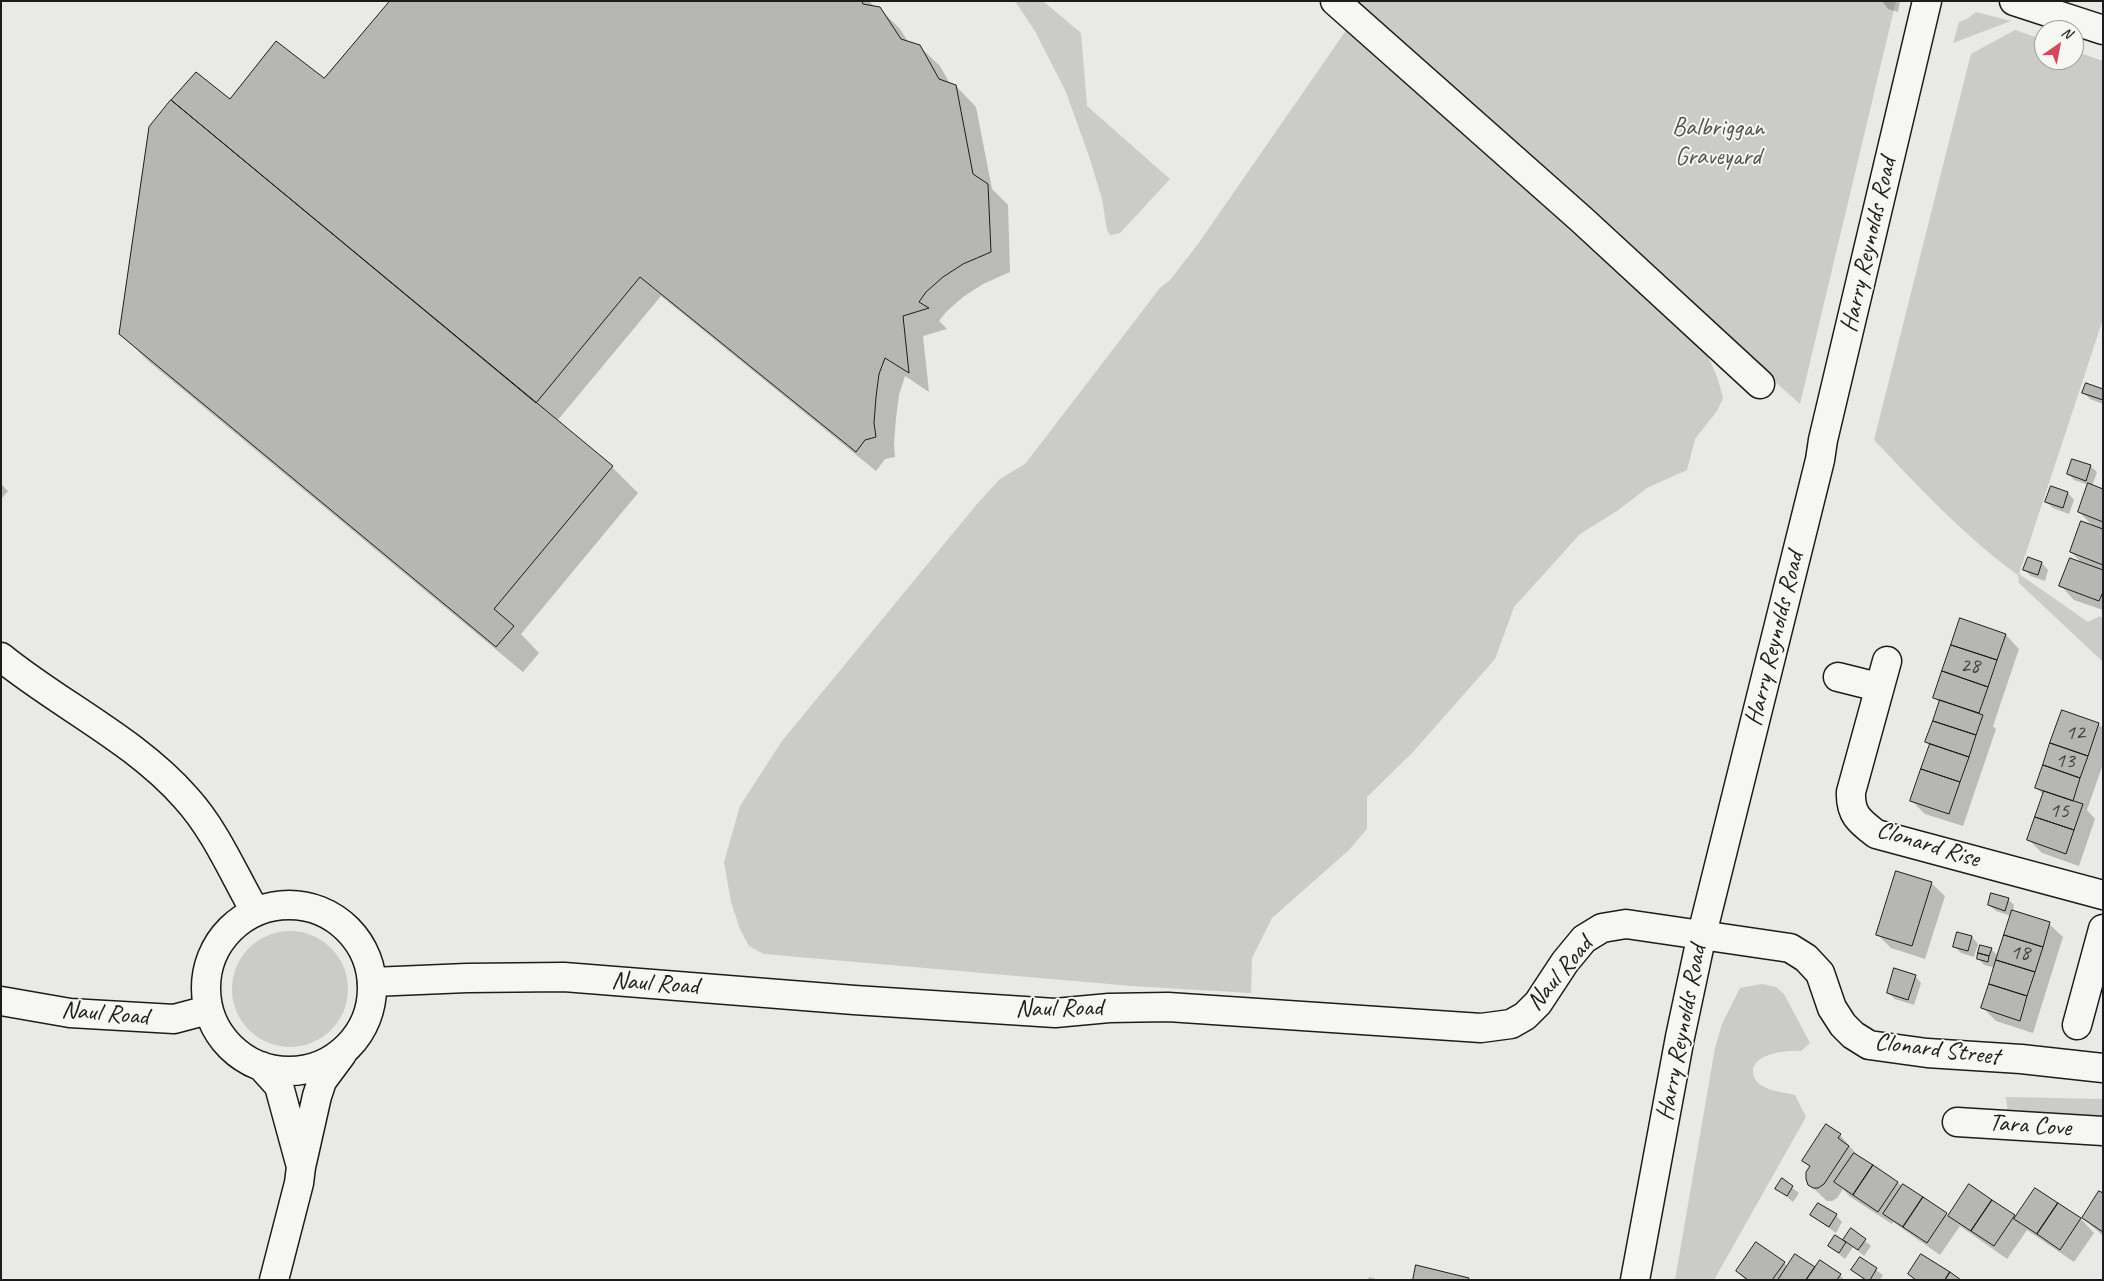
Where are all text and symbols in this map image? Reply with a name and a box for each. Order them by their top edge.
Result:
north arrow [2034,20,2084,70]
text: N [2059,23,2075,42]
park label: Balbriggan Graveyard [1672,113,1764,172]
street label: Harry Reynolds Road [1834,155,1904,335]
street label: Harry Reynolds Road [1739,549,1811,729]
house number: 28 [1960,653,1980,679]
house number: 12 [2065,720,2085,746]
house number: 13 [2055,748,2075,774]
house number: 15 [2049,798,2069,824]
street label: Clonard Rise [1873,815,1983,875]
street label: Naul Road [1520,931,1600,1017]
house number: 18 [2010,940,2030,966]
street label: Harry Reynolds Road [1650,943,1714,1123]
street label: Naul Road [610,966,700,1002]
street label: Naul Road [1015,993,1103,1025]
street label: Naul Road [60,995,150,1033]
street label: Clonard Street [1873,1027,2001,1073]
street label: Tara Cove [1988,1108,2072,1144]

